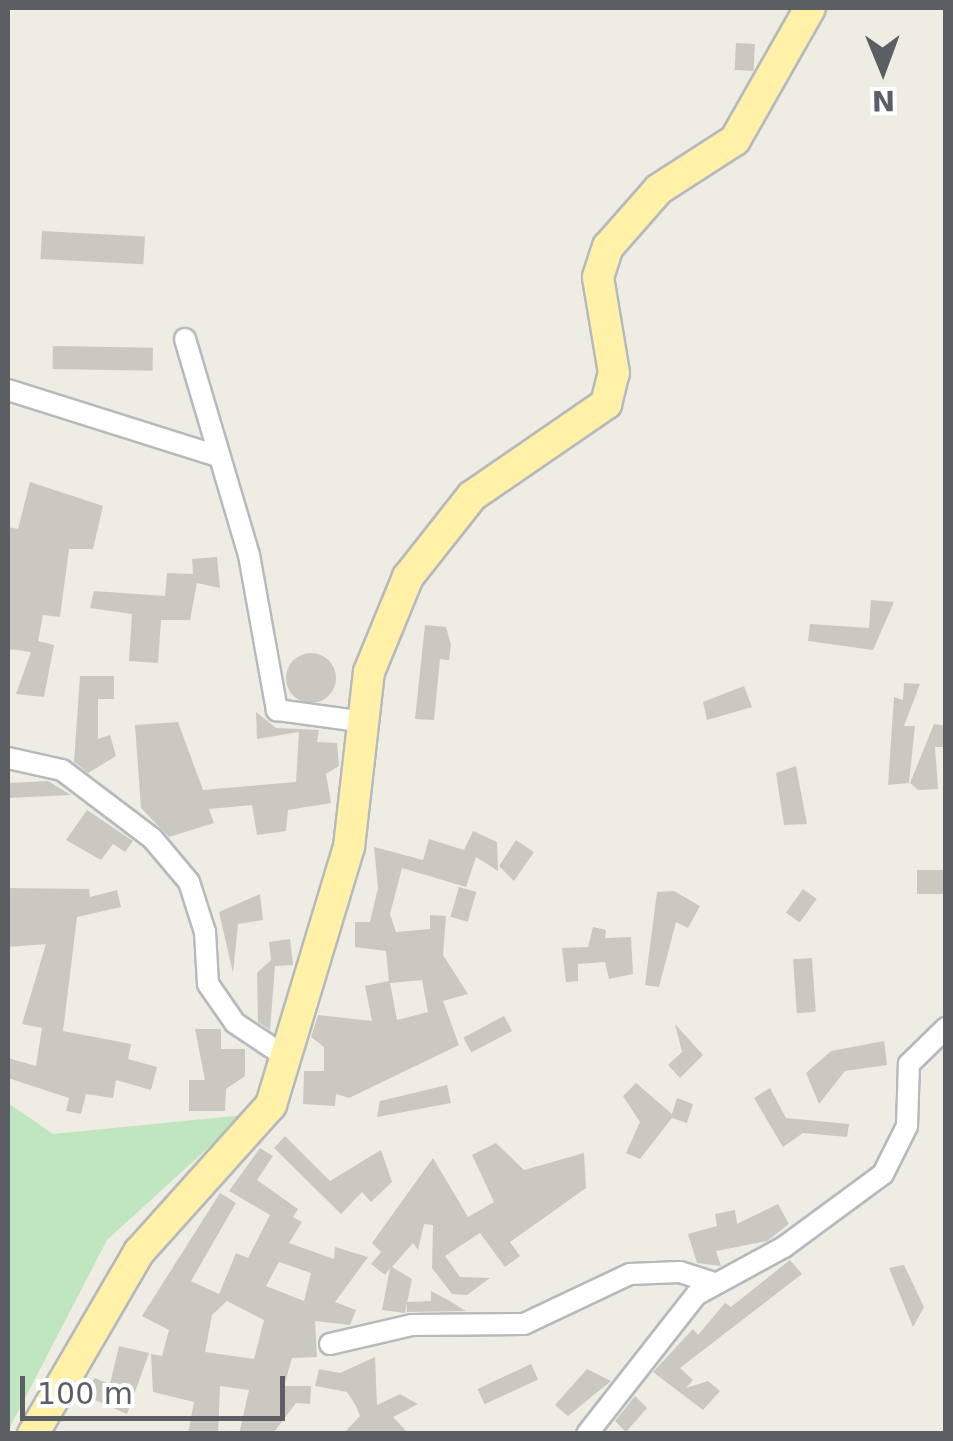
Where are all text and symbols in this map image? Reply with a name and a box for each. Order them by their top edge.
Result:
north arrow [833,20,933,120]
text: N [872,84,896,117]
scale bar [25,1356,290,1418]
text: 100 m [37,1376,133,1411]

